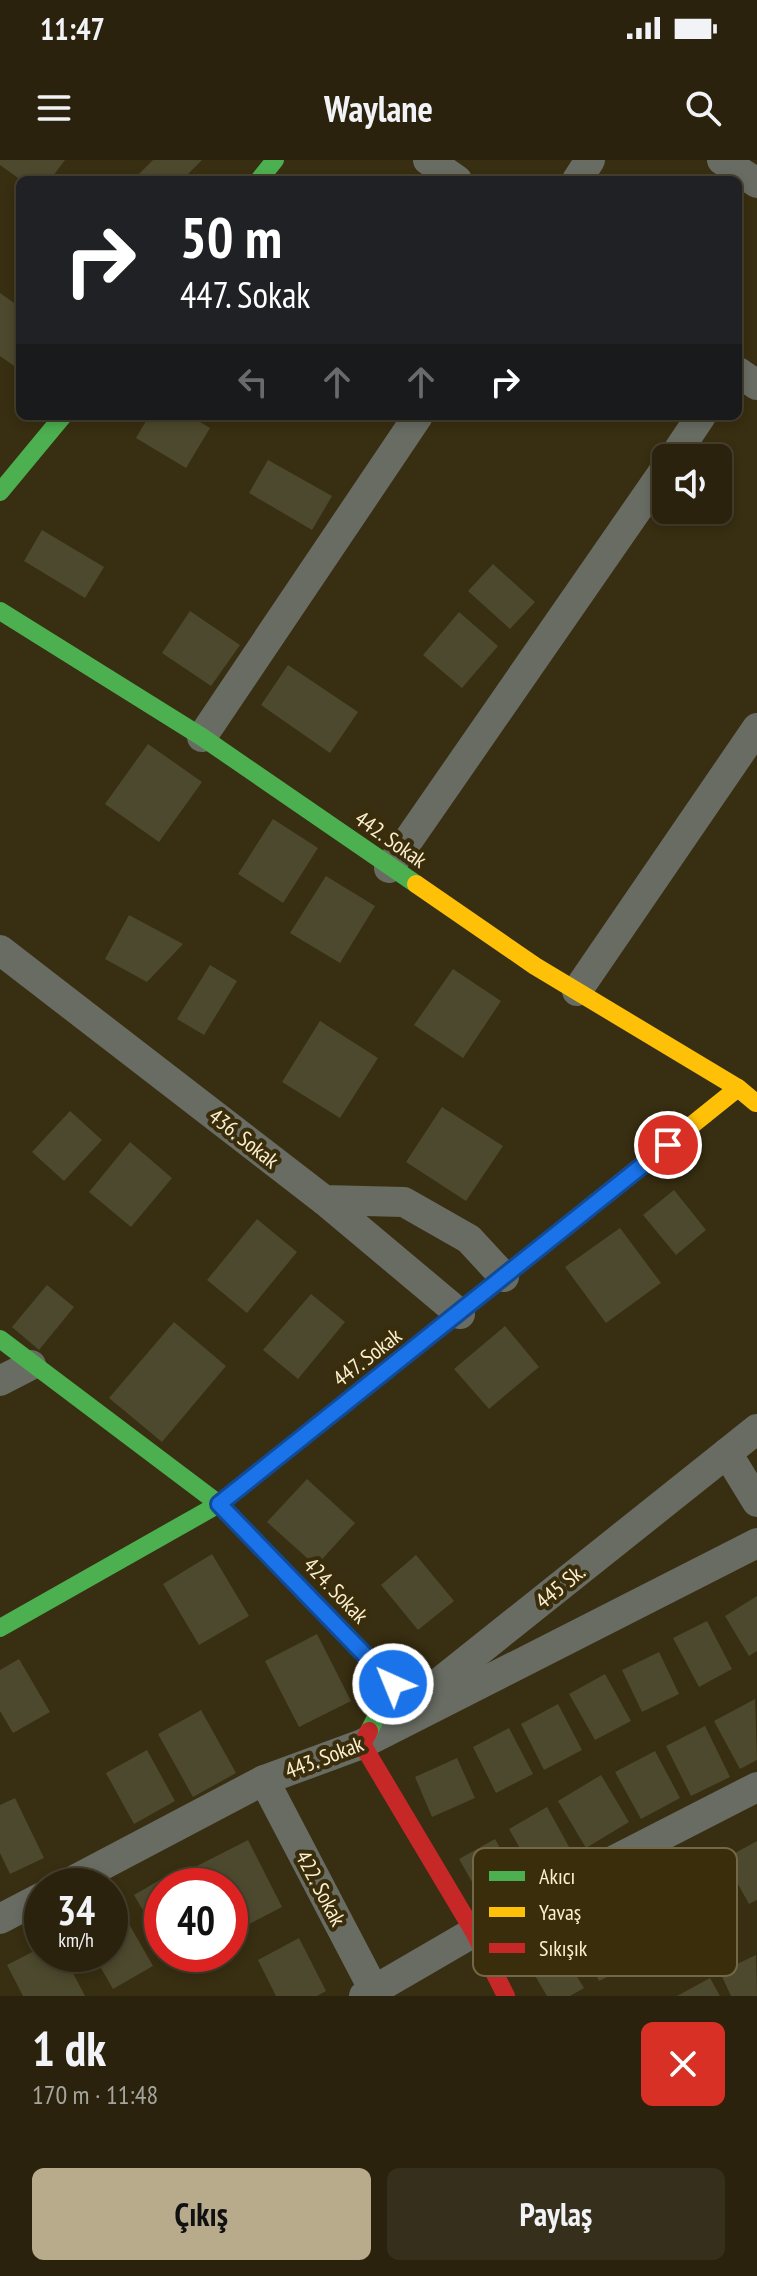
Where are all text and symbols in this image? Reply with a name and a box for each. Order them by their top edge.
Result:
text: 11:47 [40,9,105,48]
text: Waylane [324,85,433,132]
icon: menu [32,86,76,130]
icon: search [681,86,725,130]
text: 50 m [180,201,282,273]
icon: right [48,208,152,312]
text: 447. Sokak [180,271,310,318]
icon: left [231,360,275,404]
icon: ahead [315,360,359,404]
icon: ahead [399,360,443,404]
icon: right [483,360,527,404]
map controls [652,444,732,524]
button: sound [652,444,732,524]
street label: 442. Sokak [350,804,433,874]
street label: 436. Sokak [203,1102,285,1174]
pin [634,1111,702,1179]
icon: arrive [646,1123,690,1167]
street label: 447. Sokak [327,1321,407,1393]
street label: 424. Sokak [298,1551,375,1629]
street label: 445 Sk. [529,1557,591,1615]
position arrow [351,1642,435,1726]
street label: 443. Sokak [281,1729,368,1785]
street label: 422. Sokak [289,1845,353,1931]
legend [473,1848,737,1976]
text: Akıcı [539,1862,575,1890]
speed limit sign: 40 [144,1868,248,1972]
text: 34 [57,1884,95,1936]
text: Yavaş [539,1898,581,1926]
text: km/h [58,1927,94,1953]
text: Sıkışık [539,1934,588,1962]
text: 1 dk [32,2017,106,2079]
button: close [641,2022,725,2106]
text: 170 m · 11:48 [32,2078,158,2111]
button: Çıkış [32,2168,371,2260]
button: Paylaş [387,2168,725,2260]

